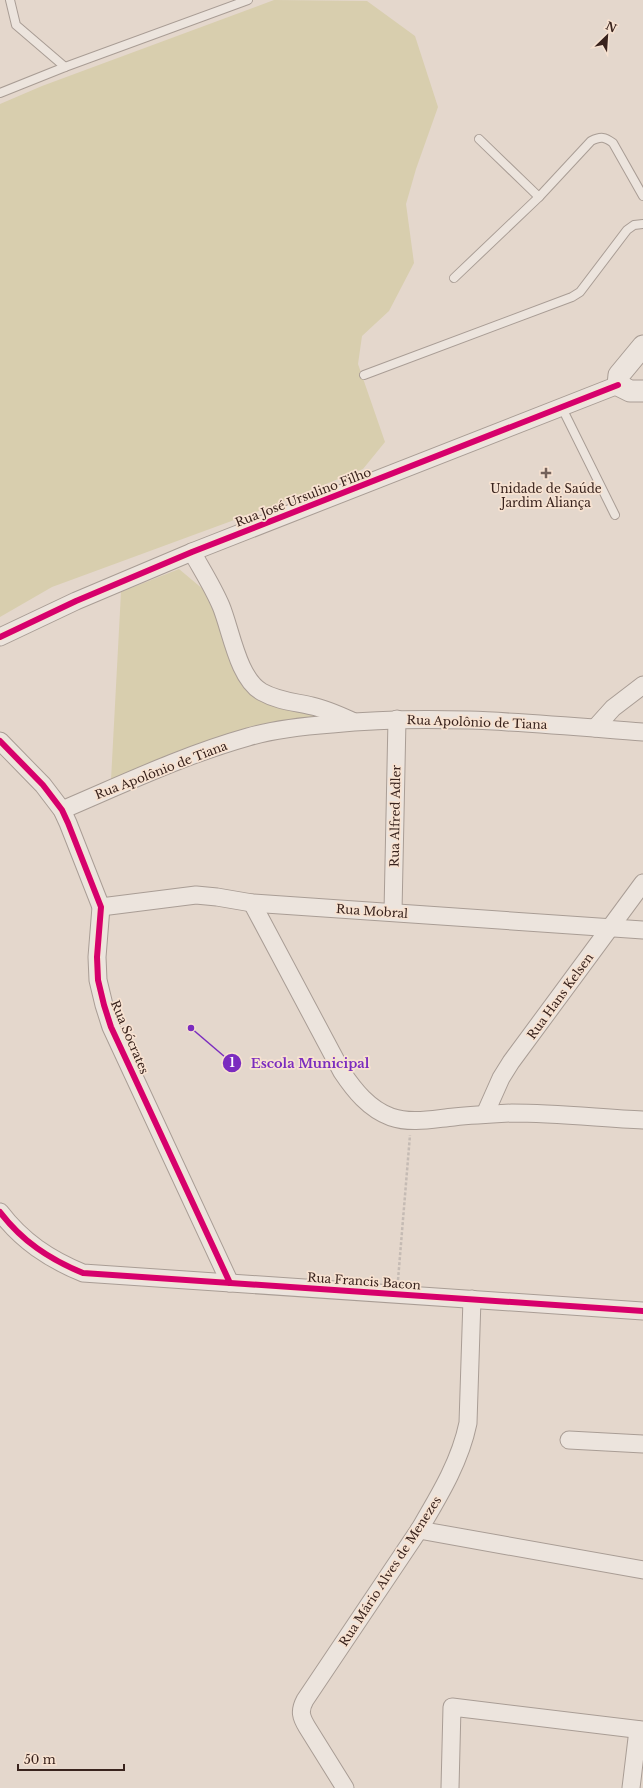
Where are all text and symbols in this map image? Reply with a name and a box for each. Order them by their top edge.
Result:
north arrow [587,16,627,56]
text: N [604,18,619,36]
street label: Rua José Ursulino Filho [233,464,373,530]
marker: Unidade de Saúde Jardim Aliança [540,467,552,479]
place label: Unidade de Saúde Jardim Aliança [490,481,602,510]
street label: Rua Apolônio de Tiana [406,712,548,732]
street label: Rua Apolônio de Tiana [93,738,230,802]
street label: Rua Alfred Adler [387,764,403,867]
street label: Rua Mobral [335,901,409,921]
street label: Rua Hans Kelsen [524,950,596,1042]
street label: Rua Sócrates [108,998,152,1076]
callout: Escola Municipal [222,1051,377,1076]
text: 1 [229,1055,235,1070]
text: Escola Municipal [251,1055,370,1072]
street label: Rua Francis Bacon [307,1270,421,1292]
street label: Rua Mário Alves de Menezes [336,1493,444,1649]
scale bar [18,1746,124,1772]
text: 50 m [24,1752,56,1767]

